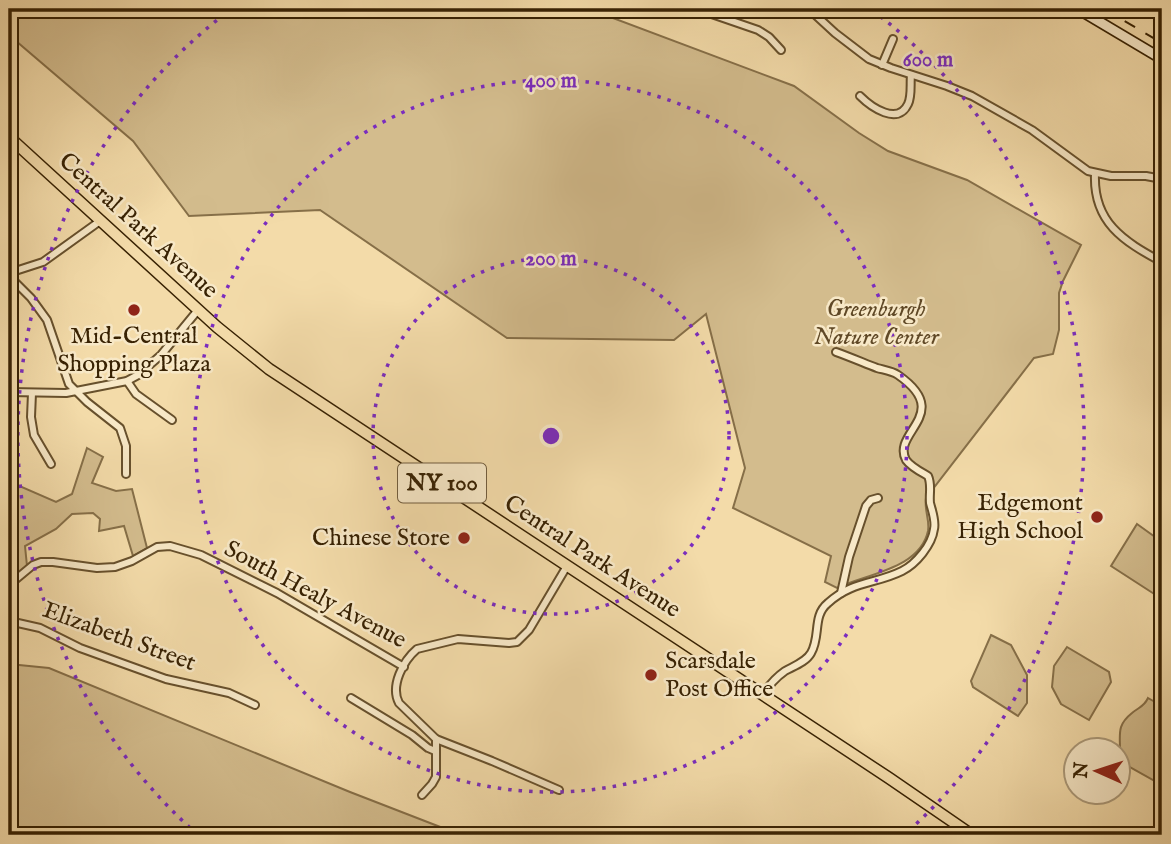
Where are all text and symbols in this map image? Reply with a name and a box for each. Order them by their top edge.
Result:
text: 600 m [903,47,954,74]
text: 400 m [525,68,578,95]
street label: Central Park Avenue [52,146,224,306]
text: 200 m [525,246,577,273]
park label: Greenburgh Nature Center [813,294,940,353]
marker: Mid-Central Shopping Plaza [126,302,142,318]
place label: Mid-Central Shopping Plaza [57,321,211,380]
centre of rings [539,424,563,448]
road number: NY 100 [398,463,486,503]
street label: Central Park Avenue [498,488,686,626]
place label: Edgemont High School [957,488,1083,547]
marker: Edgemont High School [1089,509,1105,525]
place label: Chinese Store [312,523,450,554]
marker: Chinese Store [456,530,472,546]
street label: South Healy Avenue [218,534,412,656]
street label: Elizabeth Street [38,595,200,679]
place label: Scarsdale Post Office [665,646,773,705]
marker: Scarsdale Post Office [643,667,659,683]
north arrow [1062,736,1132,806]
text: N [1070,761,1094,780]

